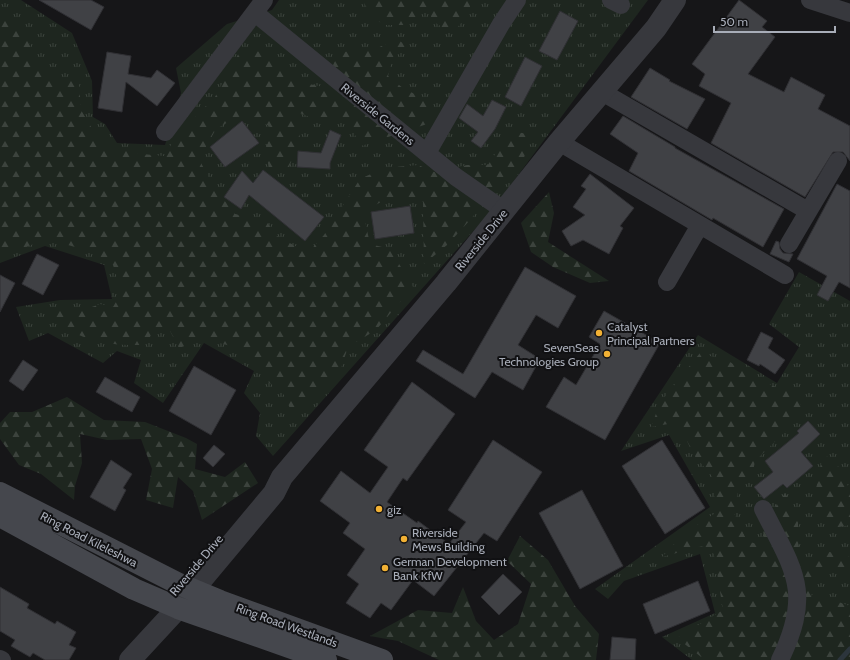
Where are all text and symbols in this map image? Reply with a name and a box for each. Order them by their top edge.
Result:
scale bar [714,8,835,34]
text: 50 m [720,14,748,29]
street label: Riverside Gardens [338,80,418,148]
street label: Riverside Drive [451,206,511,274]
place label: Catalyst Principal Partners [607,319,695,348]
marker: Catalyst Principal Partners [594,328,604,338]
place label: SevenSeas Technologies Group [499,340,599,369]
marker: SevenSeas Technologies Group [602,349,612,359]
place label: giz [387,502,402,517]
marker: giz [374,504,384,514]
street label: Ring Road Kileleshwa [38,508,140,570]
place label: Riverside Mews Building [412,525,486,554]
street label: Riverside Drive [166,531,226,599]
marker: Riverside Mews Building [399,534,409,544]
place label: German Development Bank KfW [393,554,507,583]
marker: German Development Bank KfW [380,563,390,573]
street label: Ring Road Westlands [234,600,340,650]

